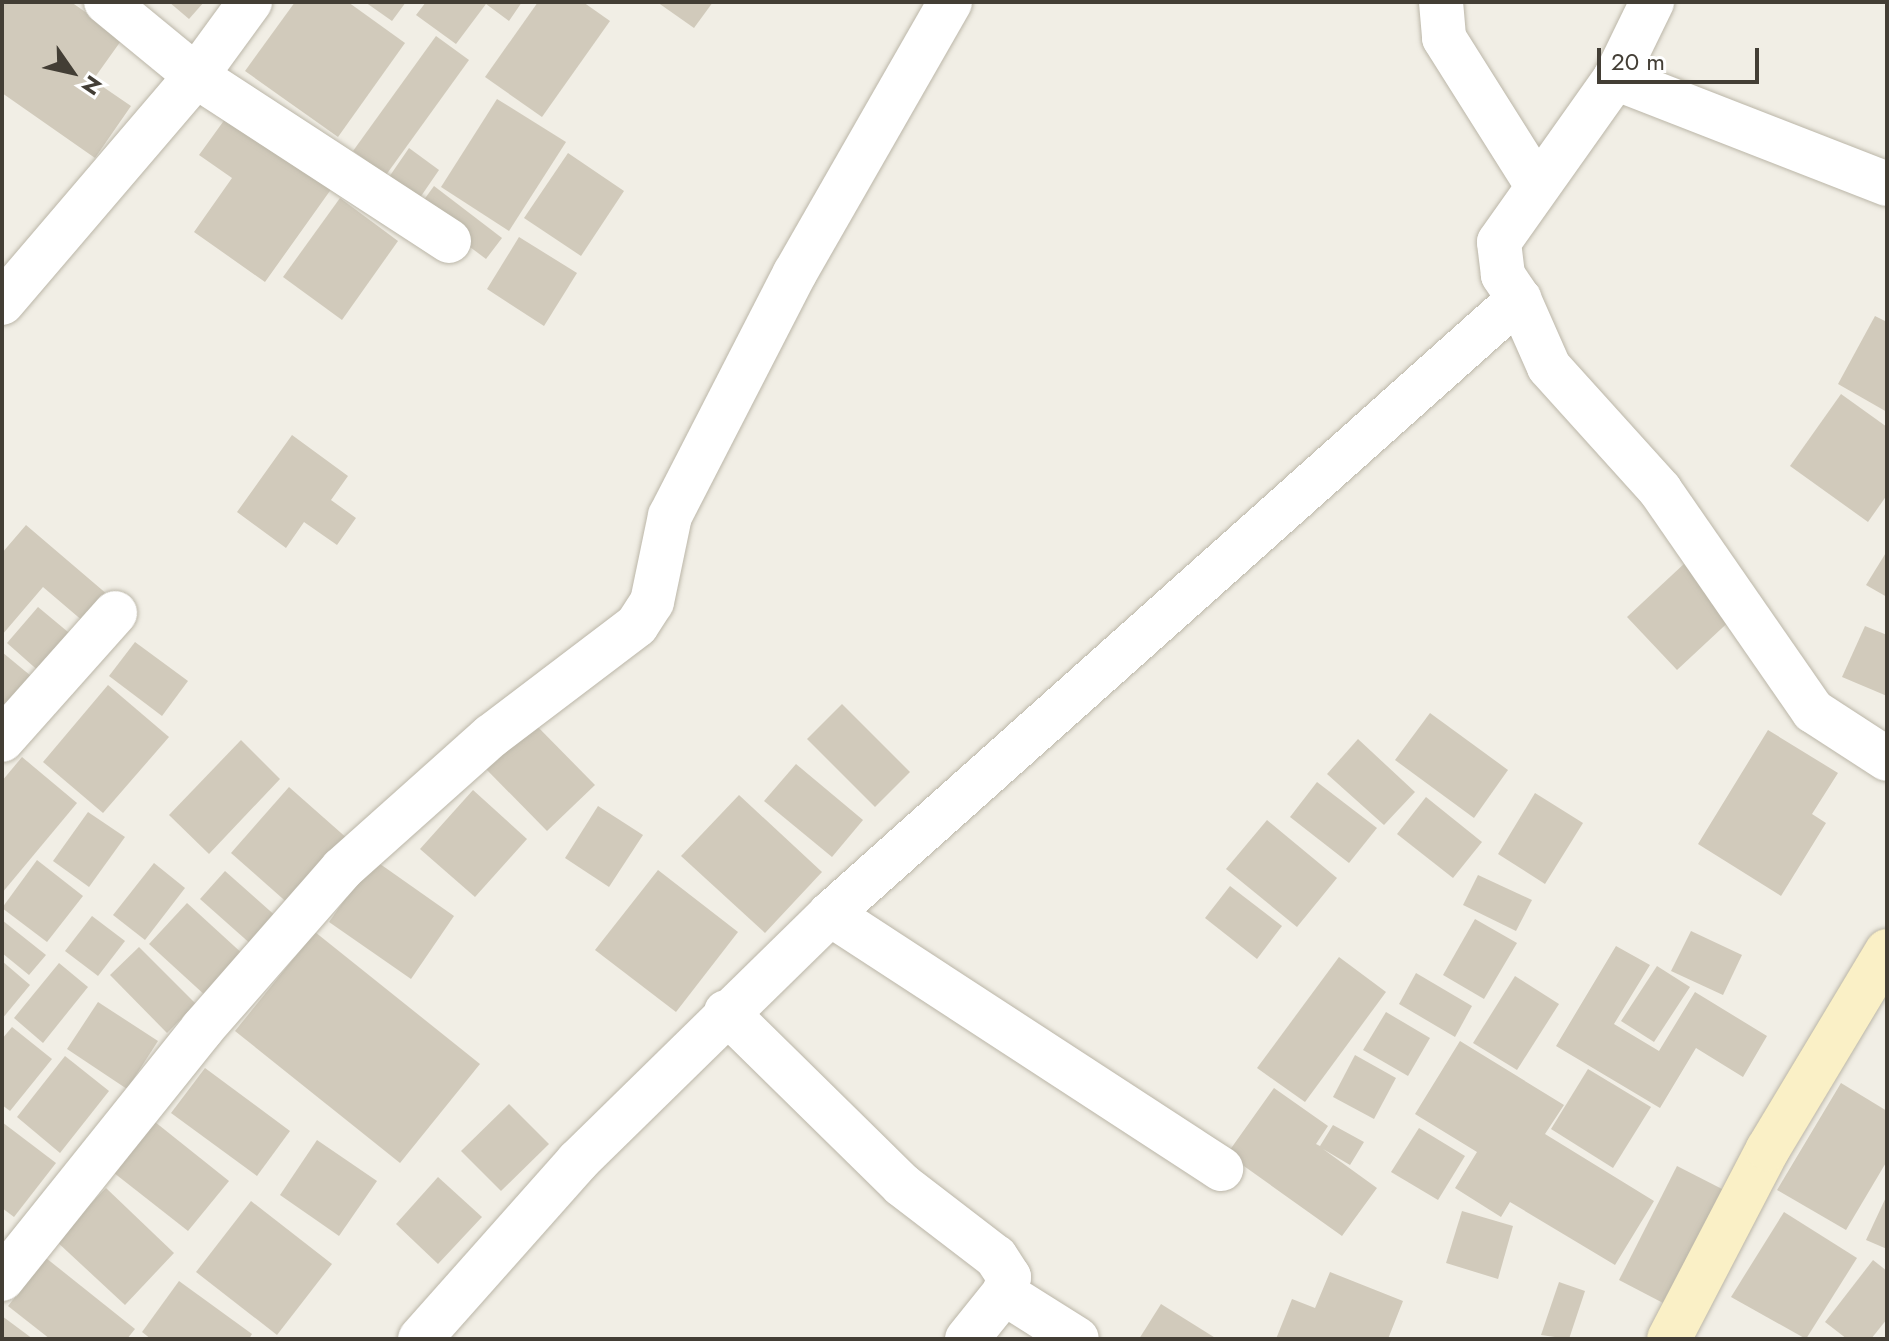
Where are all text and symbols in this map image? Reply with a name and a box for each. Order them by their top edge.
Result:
north arrow [32,32,112,112]
scale bar [1601,32,1763,82]
text: 20 m [1611,44,1665,79]
text: N [74,69,110,102]

